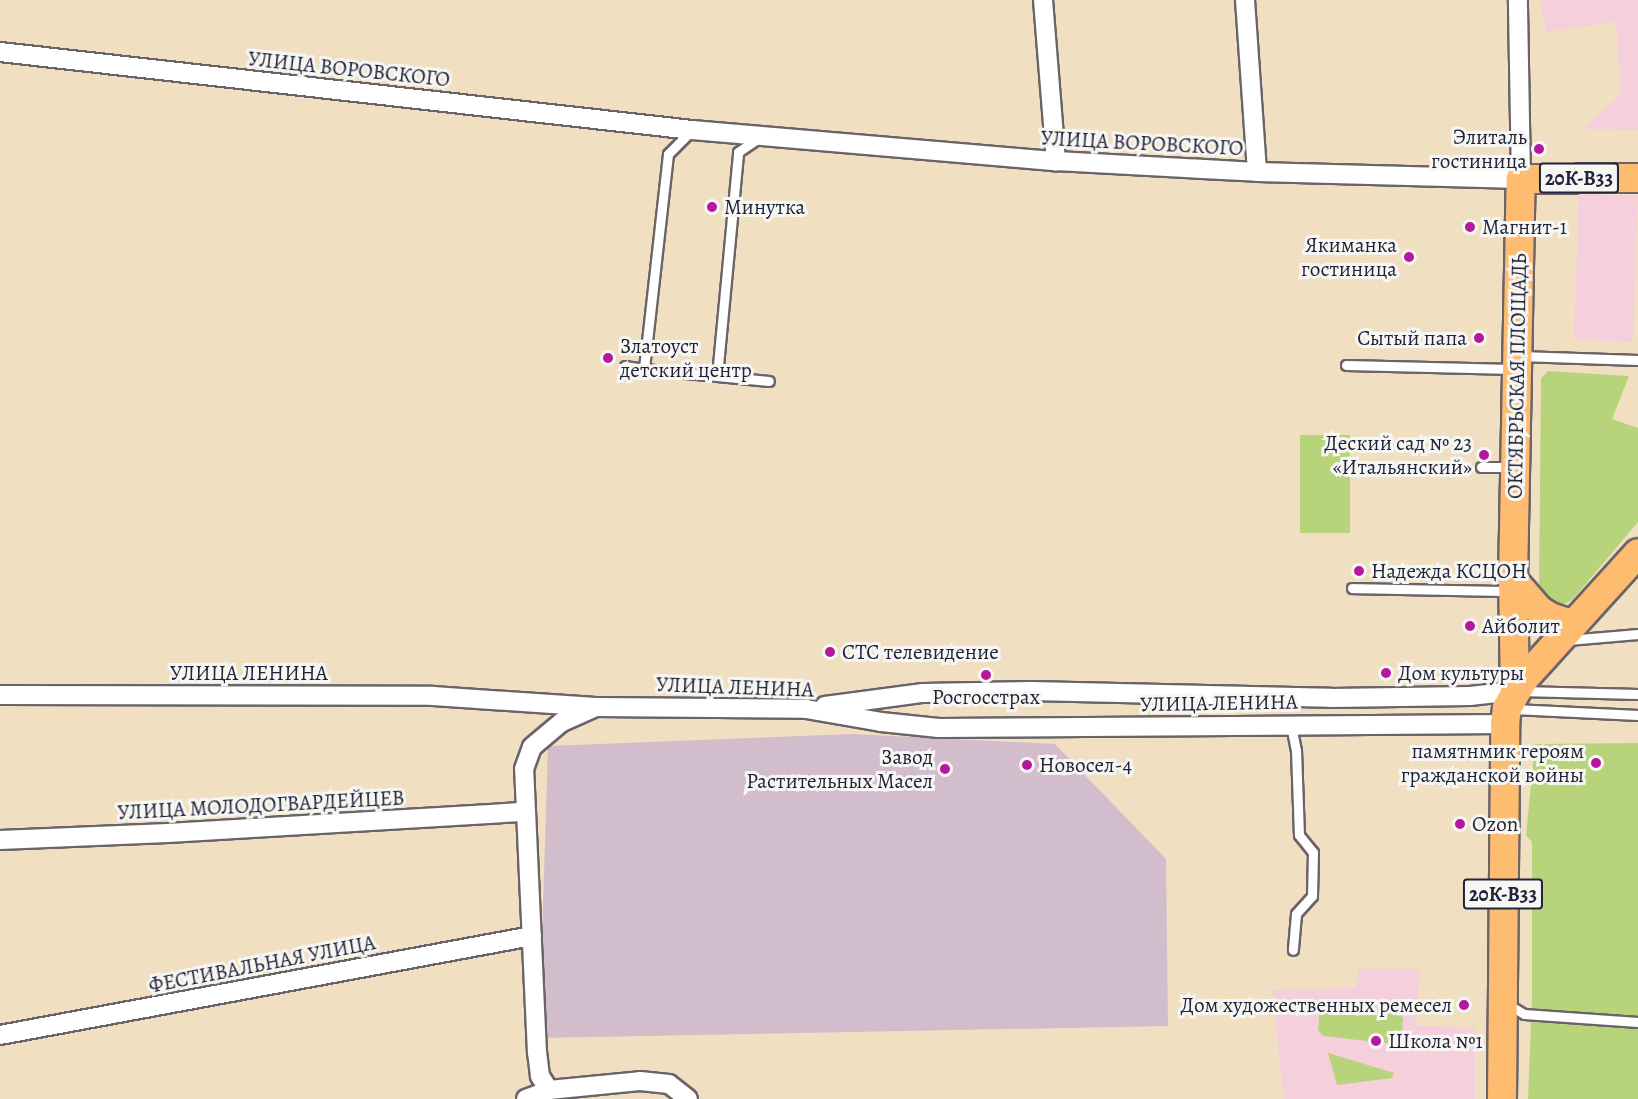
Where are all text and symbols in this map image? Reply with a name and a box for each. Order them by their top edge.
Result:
street label: УЛИЦА ВОРОВСКОГО [247,46,451,92]
place label: Элиталь гостиница [1431,124,1527,174]
street label: УЛИЦА ВОРОВСКОГО [1040,125,1244,161]
marker: Элиталь гостиница [1532,142,1546,156]
road number: 20К-В33 [1538,161,1620,195]
place label: Минутка [724,194,805,220]
marker: Минутка [705,200,719,214]
place label: Магнит-1 [1482,214,1567,240]
marker: Магнит-1 [1463,220,1477,234]
place label: Якиманка гостиница [1301,232,1397,282]
marker: Якиманка гостиница [1402,250,1416,264]
street label: ОКТЯБРЬСКАЯ ПЛОЩАДЬ [1502,253,1532,499]
place label: Сытый папа [1357,325,1467,351]
marker: Сытый папа [1472,331,1486,345]
place label: Златоуст детский центр [620,333,752,383]
marker: Златоуст детский центр [601,351,615,365]
place label: Деский сад № 23 «Итальянский» [1324,430,1472,480]
marker: Деский сад № 23 «Итальянский» [1477,448,1491,462]
place label: Надежда КСЦОН [1371,558,1527,584]
marker: Надежда КСЦОН [1352,564,1366,578]
place label: Айболит [1482,613,1560,639]
marker: Айболит [1463,619,1477,633]
place label: СТС телевидение [842,639,999,665]
marker: СТС телевидение [823,645,837,659]
street label: УЛИЦА ЛЕНИНА [170,660,328,686]
place label: Дом культуры [1398,660,1524,686]
marker: Дом культуры [1379,666,1393,680]
marker: Росгосстрах [979,668,993,682]
street label: УЛИЦА ЛЕНИНА [656,672,814,702]
place label: Росгосстрах [932,684,1040,710]
street label: УЛИЦА ЛЕНИНА [1140,689,1298,717]
place label: памятнмик героям гражданской войны [1401,738,1584,788]
place label: Завод Растительных Масел [746,744,933,794]
place label: Новосел-4 [1039,752,1132,778]
marker: памятнмик героям гражданской войны [1589,756,1603,770]
marker: Новосел-4 [1020,758,1034,772]
marker: Завод Растительных Масел [938,762,952,776]
street label: УЛИЦА МОЛОДОГВАРДЕЙЦЕВ [117,785,405,825]
place label: Ozon [1472,811,1518,837]
marker: Ozon [1453,817,1467,831]
road number: 20К-В33 [1462,877,1544,911]
street label: ФЕСТИВАЛЬНАЯ УЛИЦА [146,930,378,998]
place label: Дом художественных ремесел [1180,992,1452,1018]
marker: Дом художественных ремесел [1457,998,1471,1012]
place label: Школа №1 [1388,1028,1483,1054]
marker: Школа №1 [1369,1034,1383,1048]

